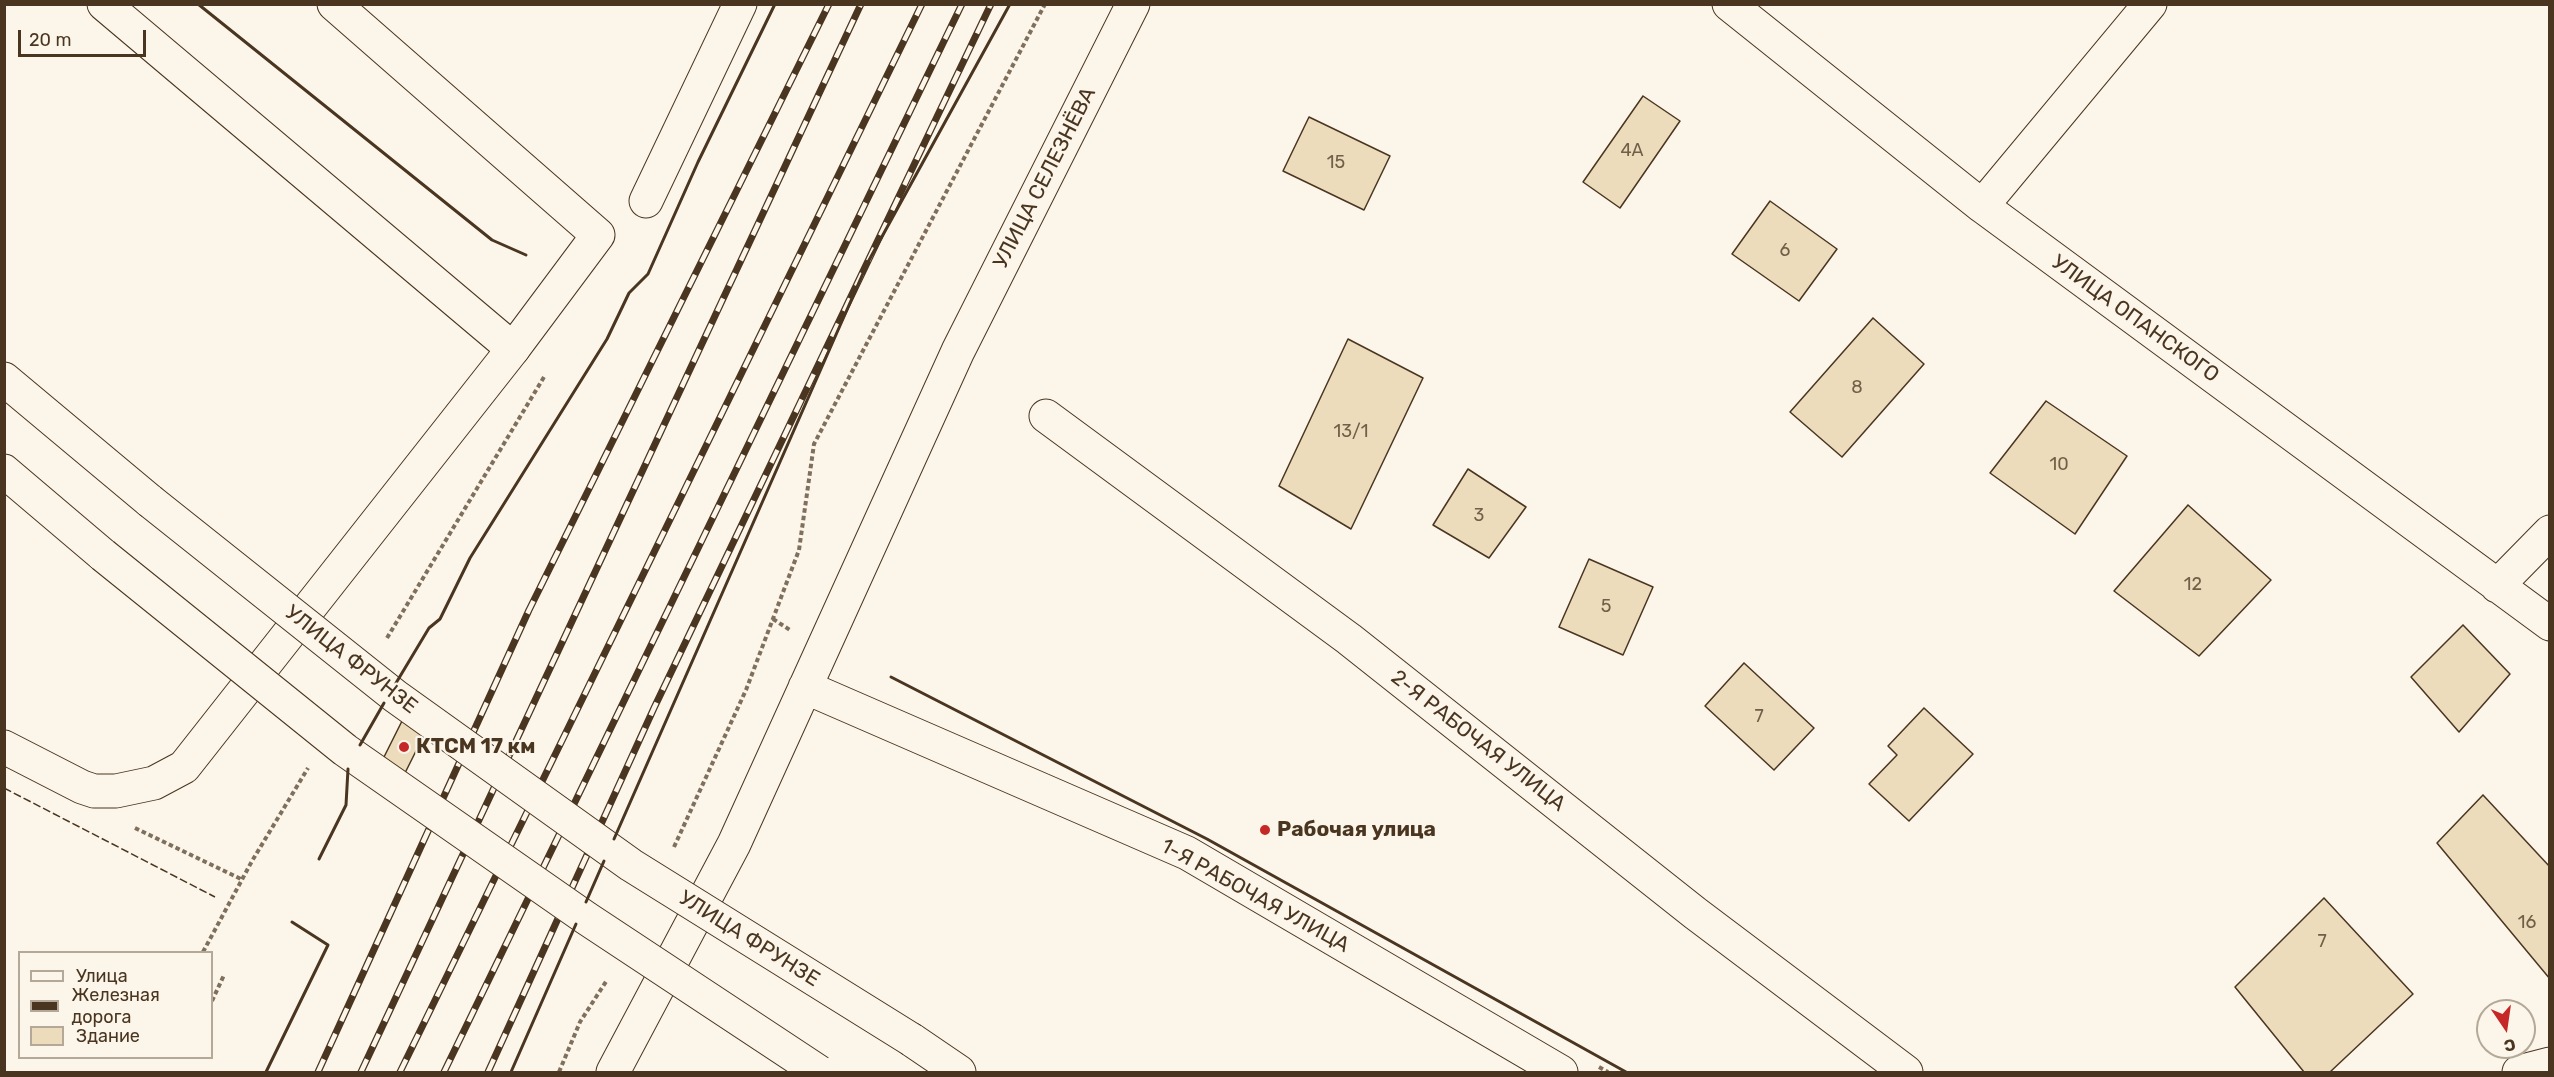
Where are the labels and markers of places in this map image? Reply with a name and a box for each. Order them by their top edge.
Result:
place label: КТСМ 17 км [416,734,535,760]
marker: КТСМ 17 км [397,740,411,754]
place label: Рабочая улица [1277,817,1436,843]
marker: Рабочая улица [1258,823,1272,837]

